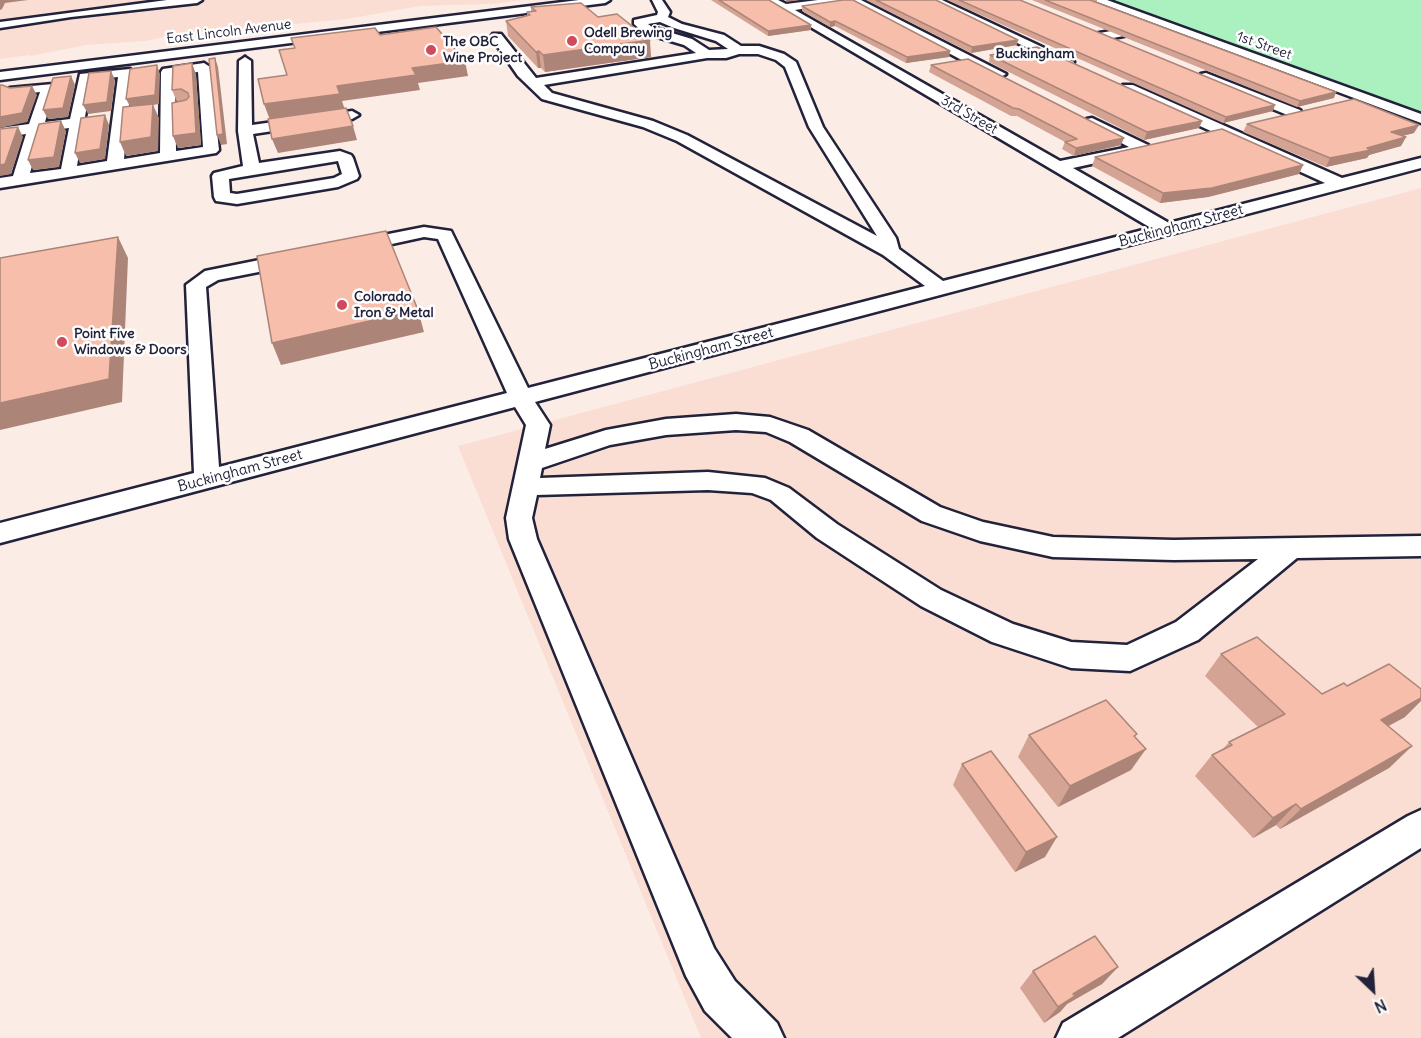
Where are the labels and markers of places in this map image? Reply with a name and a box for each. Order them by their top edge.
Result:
place label: Odell Brewing Company [584,25,672,57]
place label: The OBC Wine Project [443,34,522,66]
marker: Odell Brewing Company [565,34,579,48]
marker: The OBC Wine Project [424,43,438,57]
place label: Colorado Iron & Metal [354,289,434,322]
marker: Colorado Iron & Metal [335,298,349,312]
place label: Point Five Windows & Doors [74,326,187,358]
marker: Point Five Windows & Doors [55,335,69,349]

